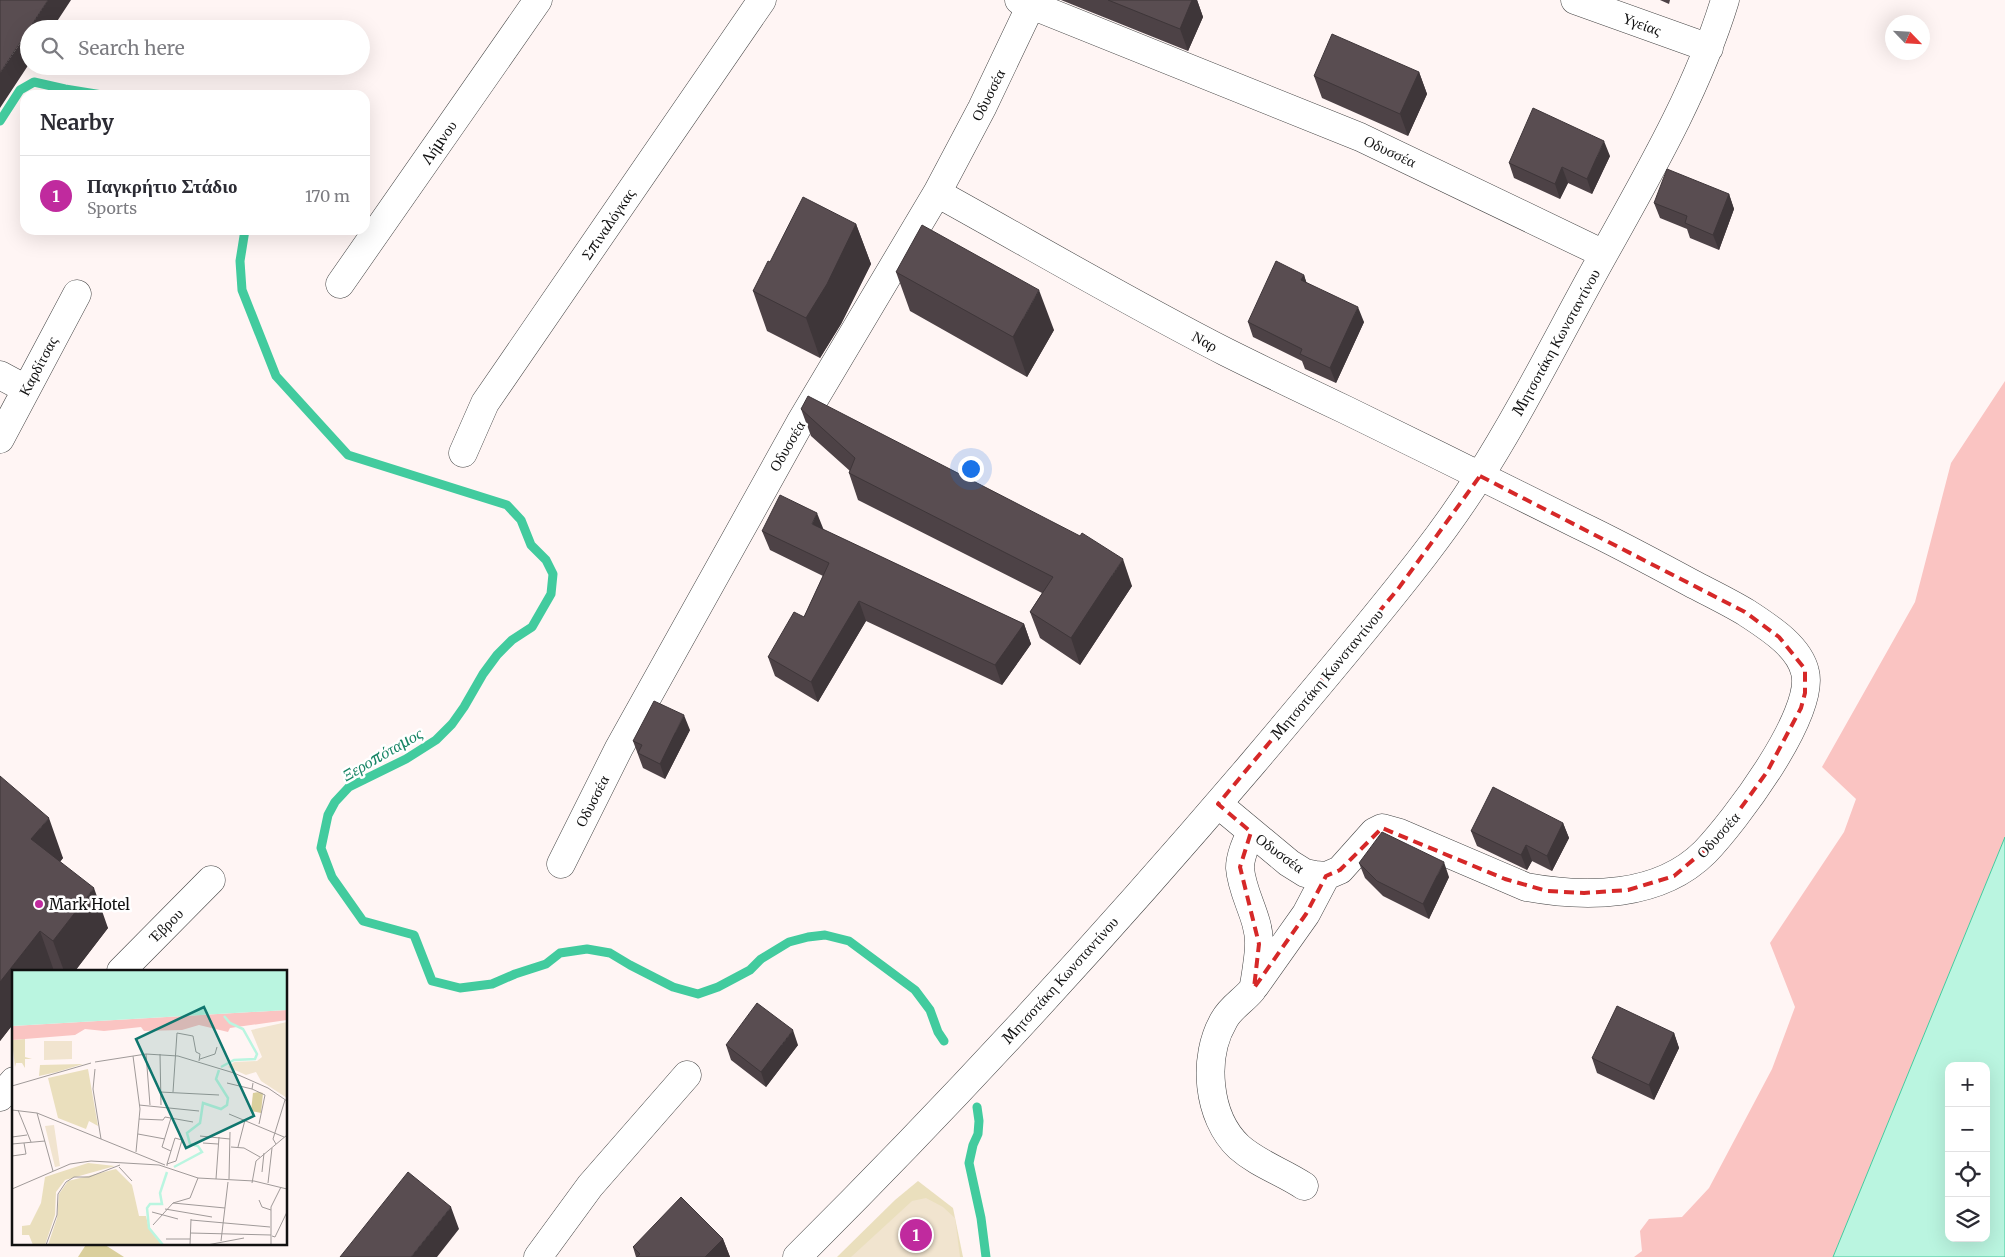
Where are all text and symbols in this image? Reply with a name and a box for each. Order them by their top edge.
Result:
street label: Υγείας [1620,8,1664,40]
north arrow [1885,15,1930,60]
search box [20,20,370,75]
icon: search [38,34,66,62]
text: Search here [78,36,185,60]
street label: Οδυσσέα [967,66,1009,124]
text: Nearby [40,109,114,136]
street label: Λήμνου [417,117,461,168]
street label: Οδυσσέα [1361,131,1419,171]
text: Παγκρήτιο Στάδιο [87,174,238,198]
street label: Σπιναλόγκας [577,185,639,263]
text: 1 [52,186,60,206]
text: 170 m [305,186,350,206]
text: Sports [87,198,137,218]
street label: Μητσοτάκη Κωνσταντίνου [1508,265,1604,419]
street label: Ναρ [1189,326,1221,356]
street label: Καρδίτσας [14,333,62,399]
street label: Οδυσσέα [765,417,809,475]
your location [958,456,984,482]
street label: Μητσοτάκη Κωνσταντίνου [1267,605,1387,743]
water label: Ξεροπόταμος [338,723,426,785]
street label: Οδυσσέα [571,772,613,830]
street label: Οδυσσέα [1692,808,1744,862]
street label: Οδυσσέα [1252,829,1308,877]
place label: Mark Hotel [49,895,130,914]
marker: Mark Hotel [33,898,45,910]
street label: Έβρου [144,904,187,947]
street label: Μητσοτάκη Κωνσταντίνου [998,912,1122,1048]
inset map [12,970,288,1244]
map controls [1945,1062,1990,1242]
button: + [1945,1062,1990,1107]
button: − [1945,1107,1990,1152]
button: locate [1945,1152,1990,1197]
button: layers [1945,1197,1990,1242]
pin: 1 [900,1216,932,1254]

